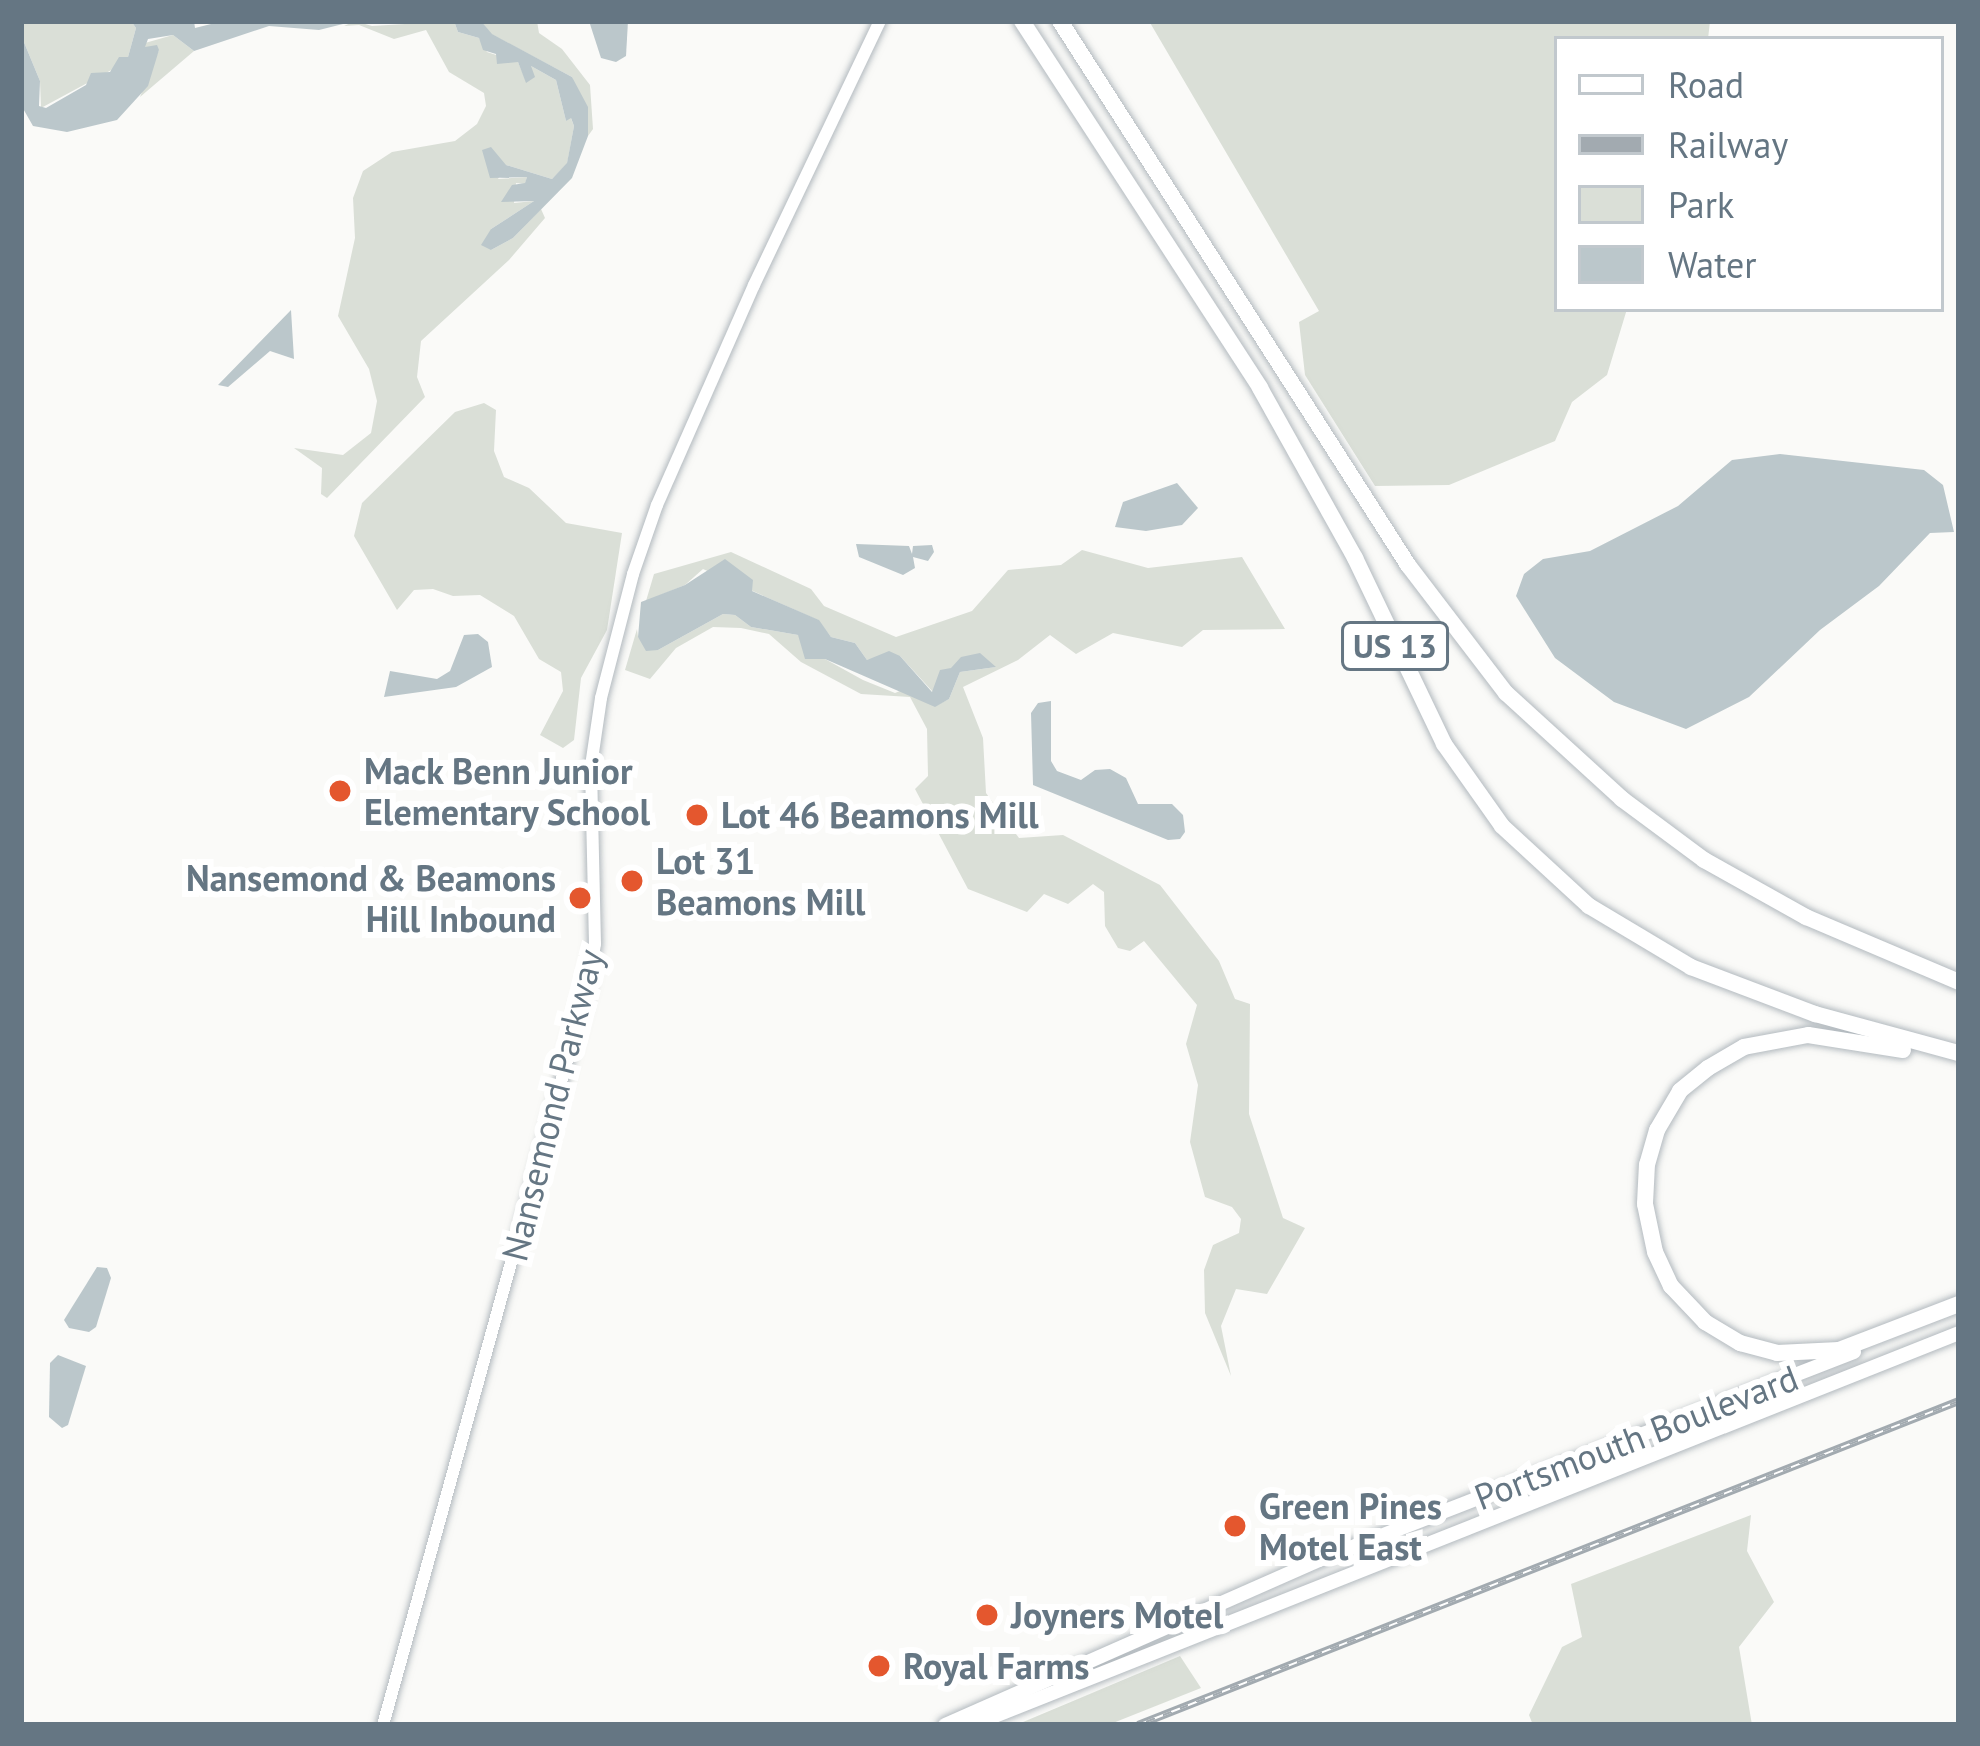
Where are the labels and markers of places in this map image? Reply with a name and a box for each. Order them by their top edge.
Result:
place label: Mack Benn Junior Elementary School [364,748,651,833]
marker: Mack Benn Junior Elementary School [327,778,353,804]
place label: Lot 46 Beamons Mill [721,793,1038,837]
marker: Lot 46 Beamons Mill [684,802,710,828]
place label: Lot 31 Beamons Mill [656,838,865,923]
place label: Nansemond & Beamons Hill Inbound [186,855,556,940]
marker: Lot 31 Beamons Mill [619,868,645,894]
marker: Nansemond & Beamons Hill Inbound [567,885,593,911]
place label: Green Pines Motel East [1259,1483,1442,1568]
marker: Green Pines Motel East [1222,1513,1248,1539]
place label: Joyners Motel [1011,1593,1223,1637]
marker: Joyners Motel [974,1602,1000,1628]
place label: Royal Farms [903,1644,1090,1688]
marker: Royal Farms [866,1653,892,1679]

